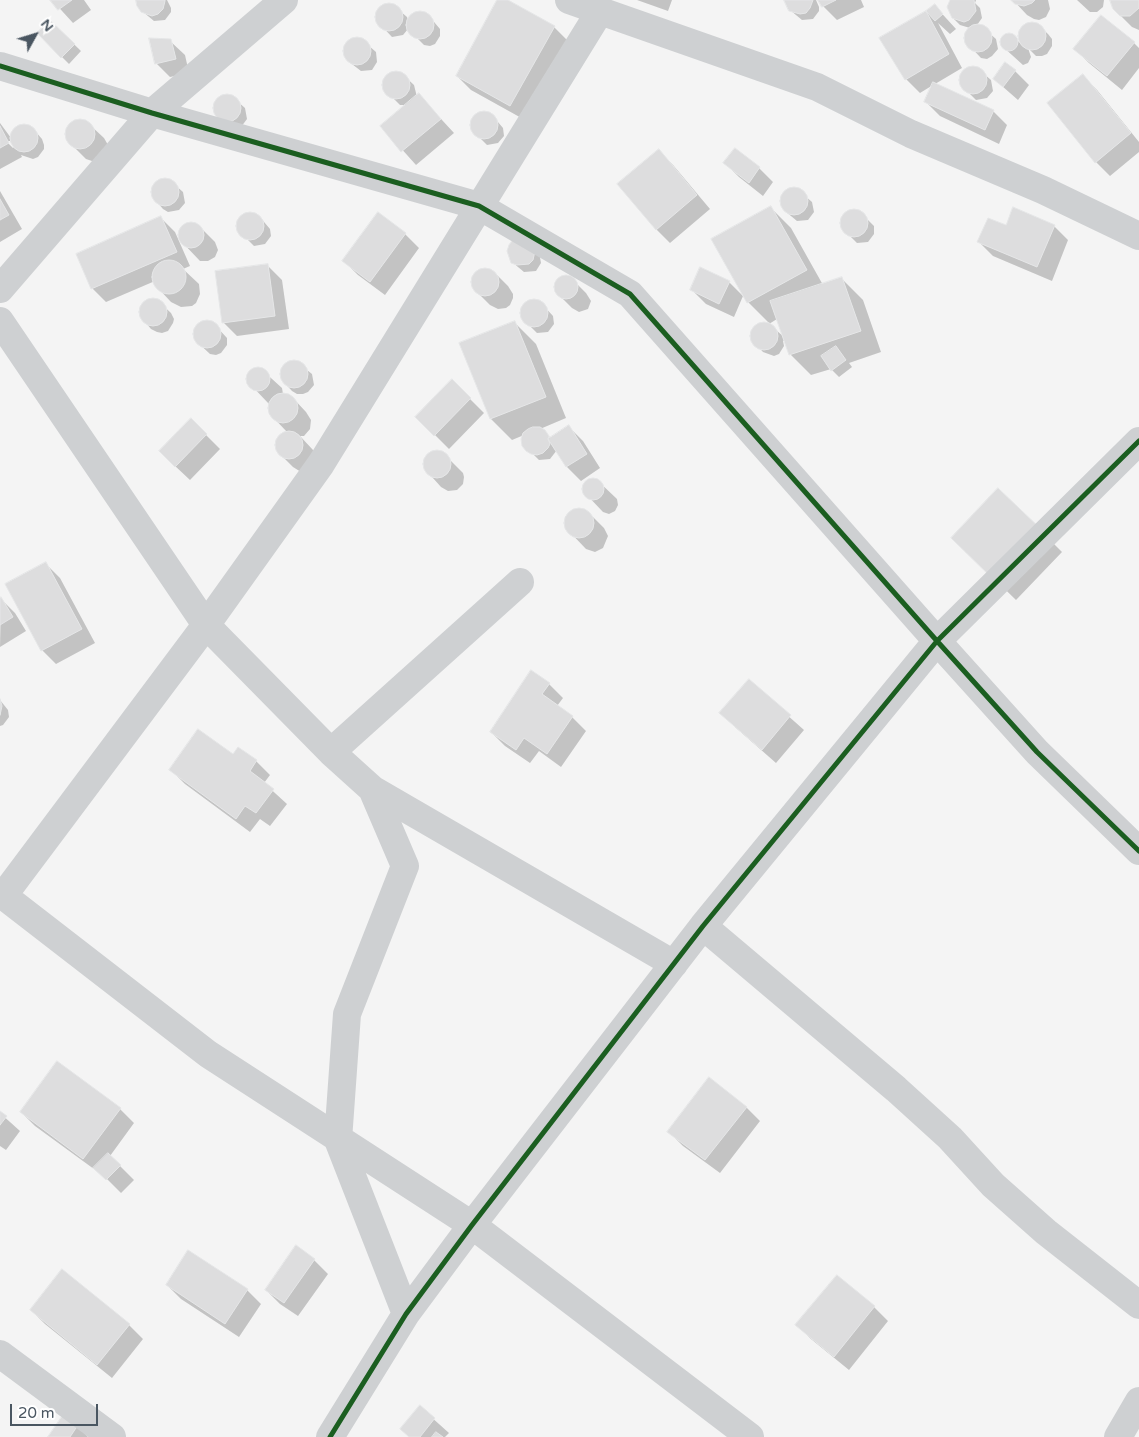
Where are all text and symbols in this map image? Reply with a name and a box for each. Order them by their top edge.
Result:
north arrow [10,10,60,60]
text: N [37,16,57,35]
scale bar [12,1394,100,1426]
text: 20 m [18,1404,55,1422]

